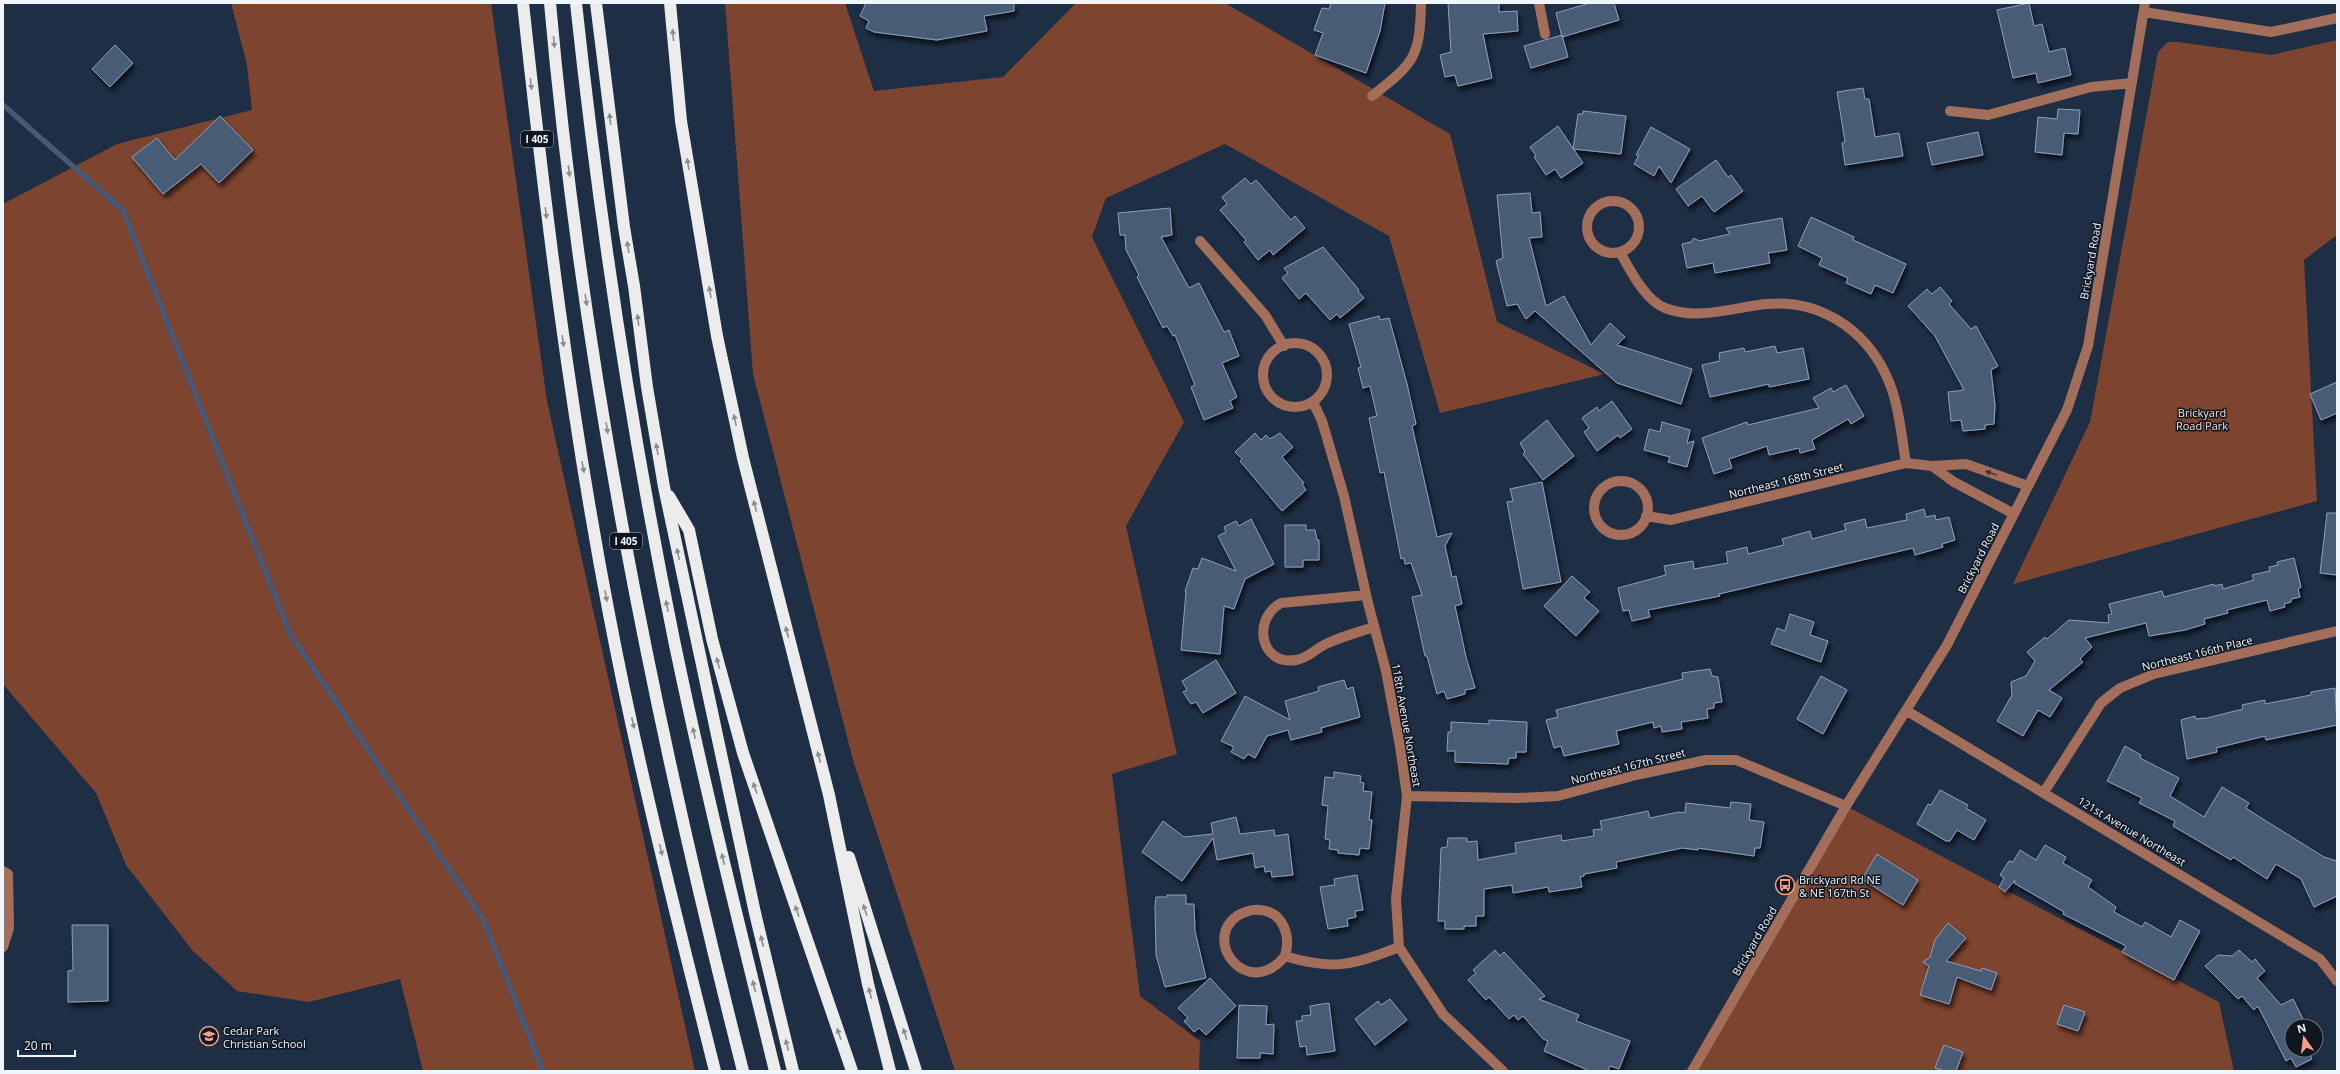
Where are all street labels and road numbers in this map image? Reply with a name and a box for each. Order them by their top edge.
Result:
road number: I 405 [521,131,553,147]
street label: Brickyard Road [2076,222,2104,300]
street label: Northeast 168th Street [1727,458,1845,501]
street label: Brickyard Road [1954,520,2002,596]
road number: I 405 [610,533,642,549]
street label: Northeast 166th Place [2140,632,2254,674]
street label: 118th Avenue Northeast [1389,662,1425,788]
street label: Northeast 167th Street [1569,744,1687,787]
street label: 121st Avenue Northeast [2075,793,2189,869]
street label: Brickyard Road [1728,904,1780,978]

